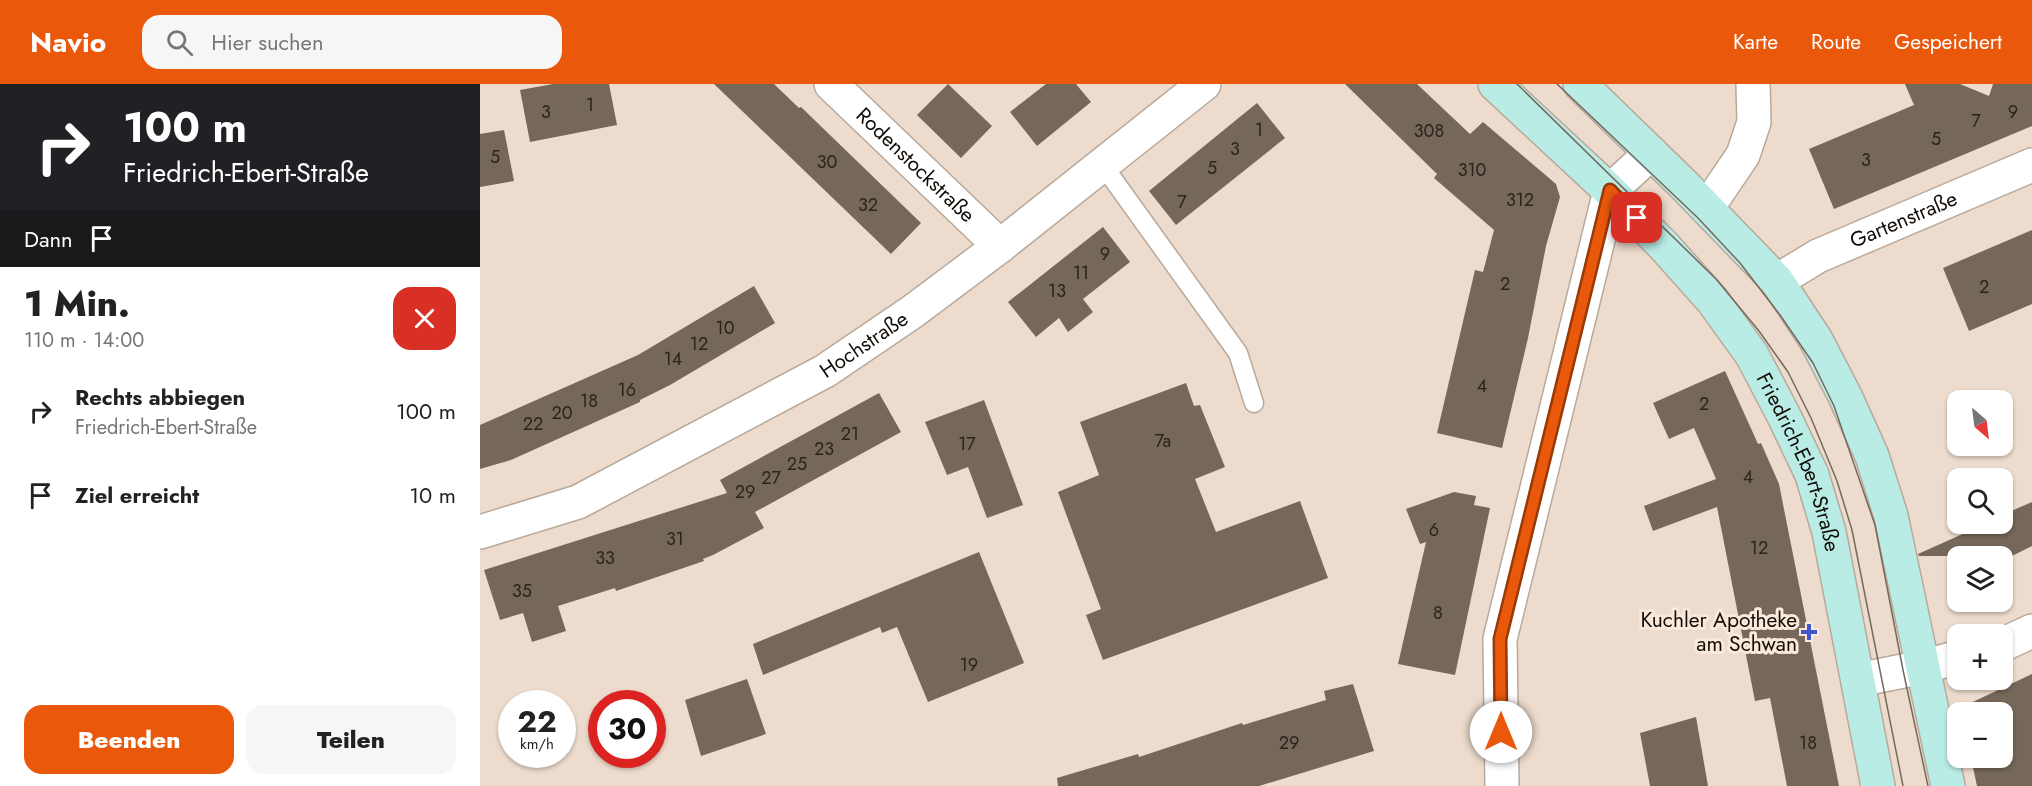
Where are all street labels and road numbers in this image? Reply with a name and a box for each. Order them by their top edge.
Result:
street label: Rodenstockstraße [849,101,982,230]
street label: Gartenstraße [1845,183,1962,256]
street label: Hochstraße [814,304,914,385]
street label: Friedrich-Ebert-Straße [1749,367,1847,554]

